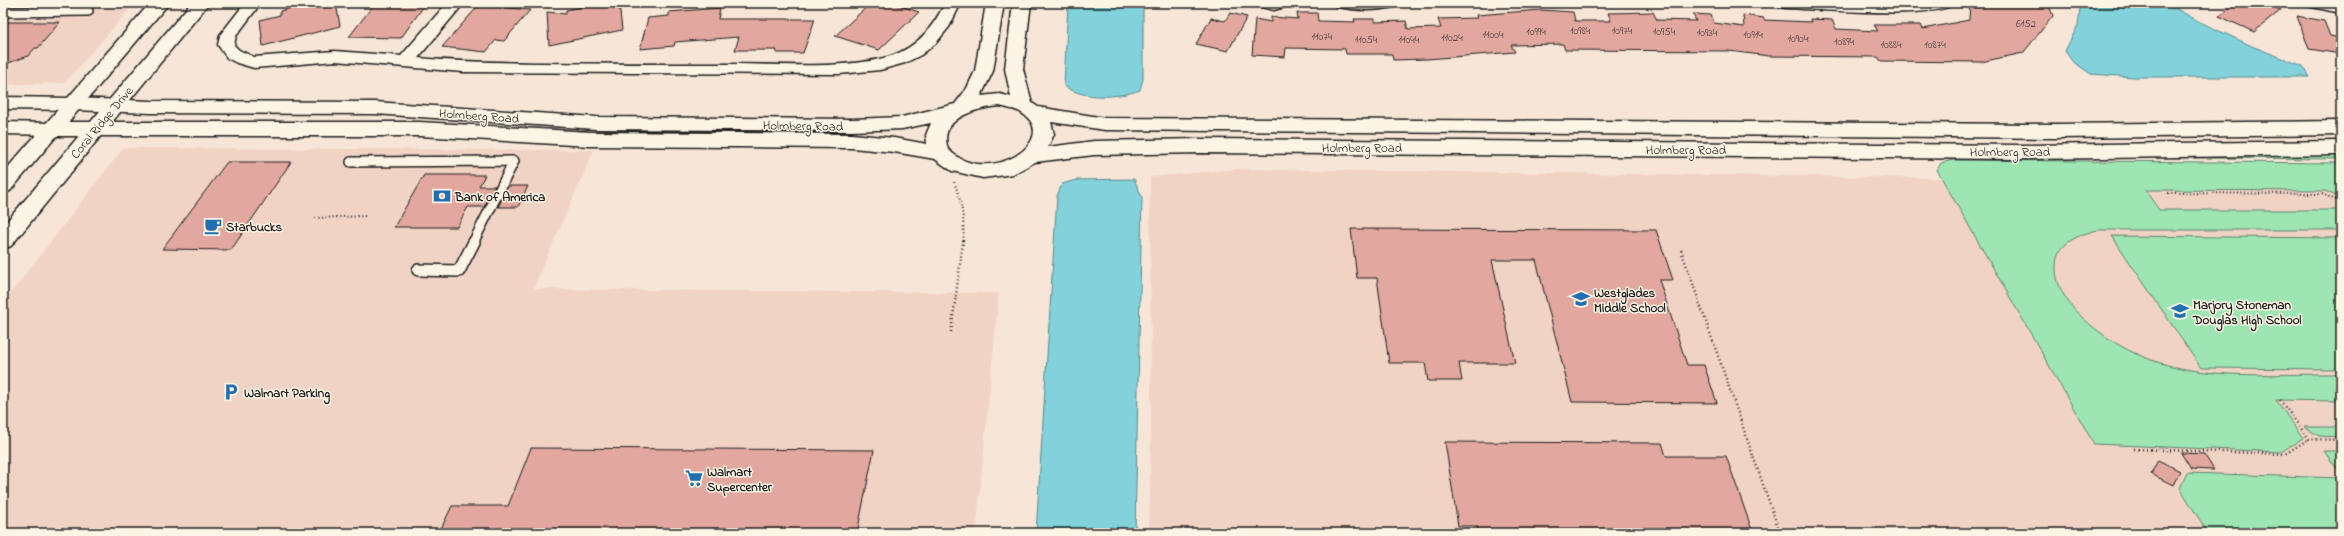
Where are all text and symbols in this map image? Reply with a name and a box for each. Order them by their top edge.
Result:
house number: 6152 [2016,16,2037,32]
house number: 10984 [1570,23,1591,39]
house number: 10974 [1612,23,1633,39]
house number: 10994 [1526,24,1546,40]
house number: 10954 [1653,24,1676,40]
house number: 10934 [1697,25,1718,41]
house number: 11004 [1482,27,1504,43]
house number: 10914 [1743,27,1763,43]
house number: 11074 [1312,29,1333,45]
house number: 11024 [1441,30,1463,46]
house number: 10904 [1788,31,1809,47]
house number: 11054 [1355,32,1378,48]
house number: 11044 [1399,32,1420,48]
house number: 10894 [1834,34,1855,50]
house number: 10884 [1880,37,1902,53]
house number: 10874 [1924,37,1946,53]
street label: Coral Ridge Drive [66,83,139,164]
street label: Holmberg Road [438,104,520,130]
street label: Holmberg Road [763,116,844,138]
street label: Holmberg Road [1322,139,1403,159]
street label: Holmberg Road [1646,141,1727,161]
street label: Holmberg Road [1970,143,2051,163]
bank icon: Bank of America [432,186,452,206]
place label: Bank of America [454,188,545,207]
cafe icon: Starbucks [203,216,223,236]
place label: Starbucks [226,218,282,237]
place label: Westglades Middle School [1594,284,1666,318]
school or university icon: Westglades Middle School [1571,289,1591,309]
place label: Marjory Stoneman Douglas High School [2192,296,2301,332]
school or university icon: Marjory Stoneman Douglas High School [2170,301,2190,321]
parking icon: Walmart Parking [221,382,241,402]
place label: Walmart Parking [244,384,330,405]
place label: Walmart Supercenter [707,463,773,497]
supermarket icon: Walmart Supercenter [684,468,704,488]

